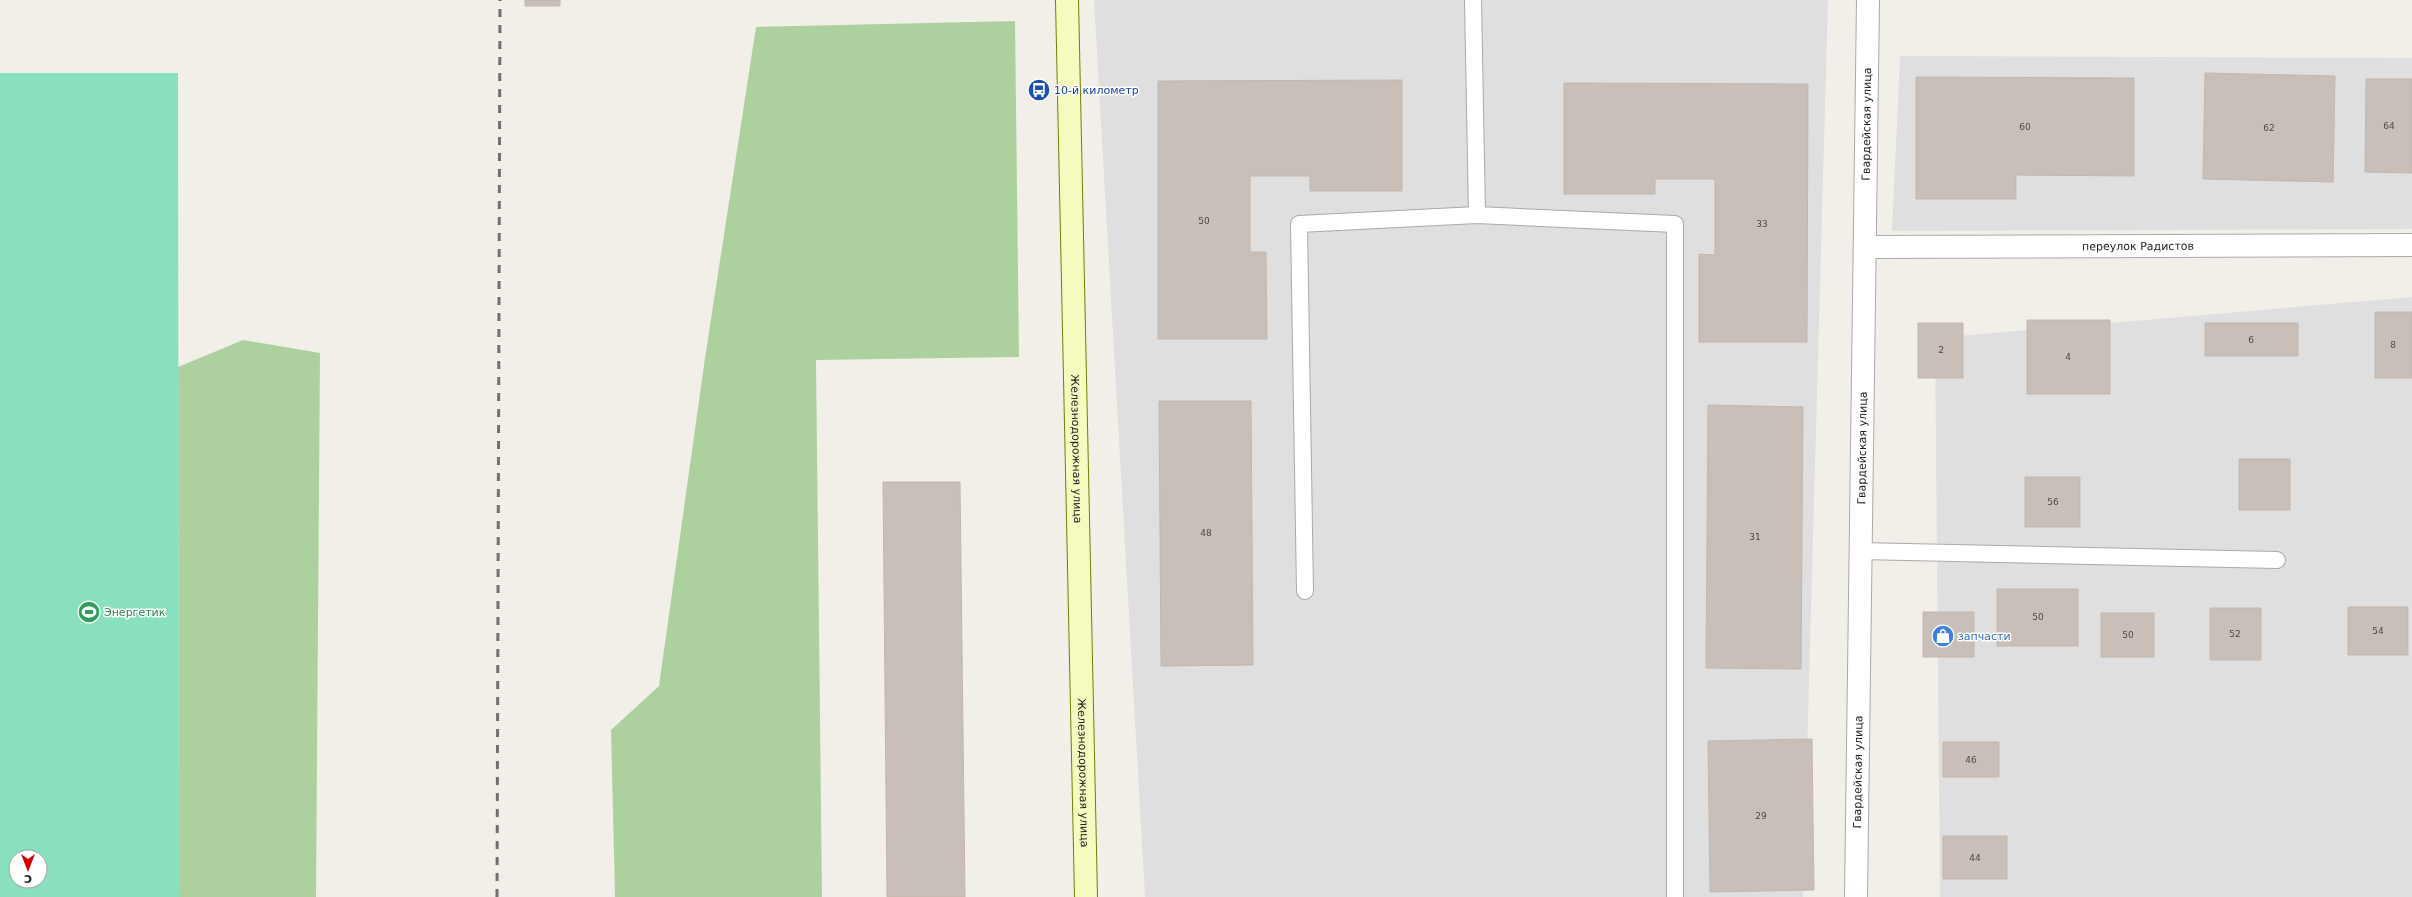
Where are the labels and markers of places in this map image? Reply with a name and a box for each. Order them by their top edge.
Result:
bus stop icon: 10-й километр [1026,77,1052,103]
place label: 10-й километр [1054,84,1139,97]
sports icon: Энергетик [76,599,102,625]
place label: Энергетик [104,606,166,619]
shop icon: запчасти [1930,623,1956,649]
place label: запчасти [1958,630,2011,643]

